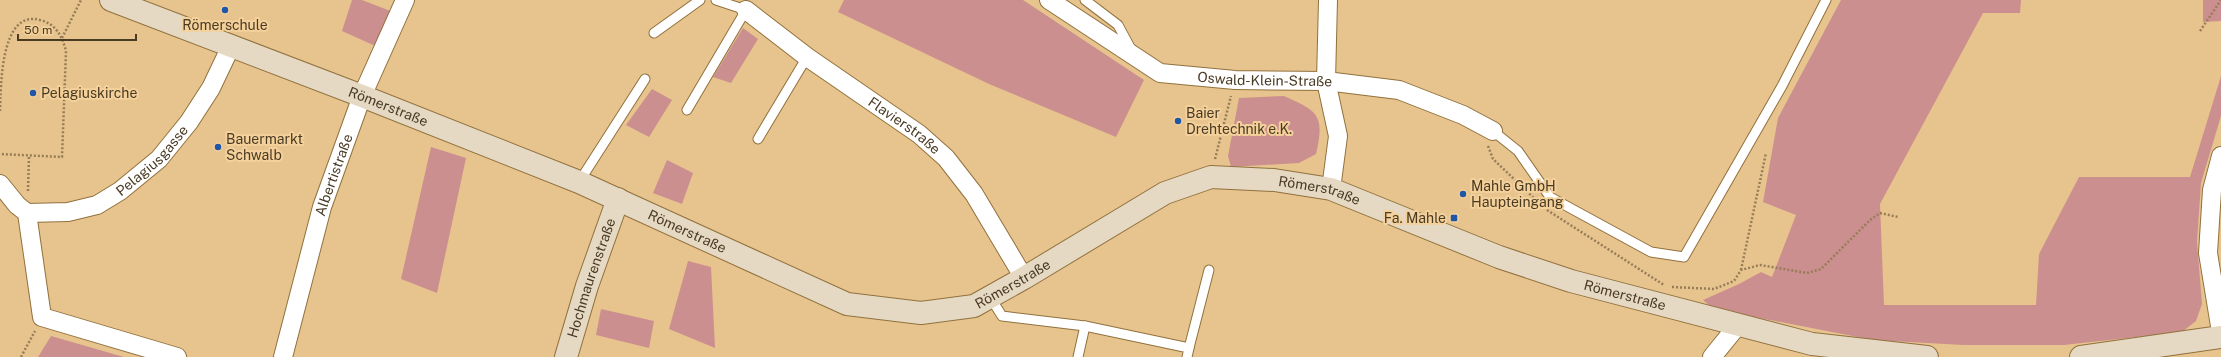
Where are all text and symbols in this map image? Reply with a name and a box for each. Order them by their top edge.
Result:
marker: Römerschule [220,5,230,15]
scale bar [18,16,136,42]
place label: Römerschule [182,17,268,33]
text: 50 m [24,23,52,37]
street label: Oswald-Klein-Straße [1197,69,1333,90]
street label: Römerstraße [346,84,430,129]
place label: Pelagiuskirche [41,85,137,101]
marker: Pelagiuskirche [28,88,38,98]
street label: Flavierstraße [865,94,944,157]
place label: Baier Drehtechnik e.K. [1186,105,1292,137]
marker: Baier Drehtechnik e.K. [1173,116,1183,126]
street label: Pelagiusgasse [113,122,191,199]
place label: Bauermarkt Schwalb [226,131,303,163]
street label: Albertistraße [312,132,356,218]
marker: Bauermarkt Schwalb [213,142,223,152]
street label: Römerstraße [1277,173,1363,208]
place label: Mahle GmbH Haupteingang [1471,178,1564,210]
marker: Mahle GmbH Haupteingang [1458,189,1468,199]
street label: Römerstraße [646,207,729,256]
place label: Fa. Mahle [1384,210,1446,226]
marker: Fa. Mahle [1449,213,1459,223]
street label: Hochmaurenstraße [564,216,619,340]
street label: Römerstraße [972,256,1053,312]
street label: Römerstraße [1582,277,1668,314]

